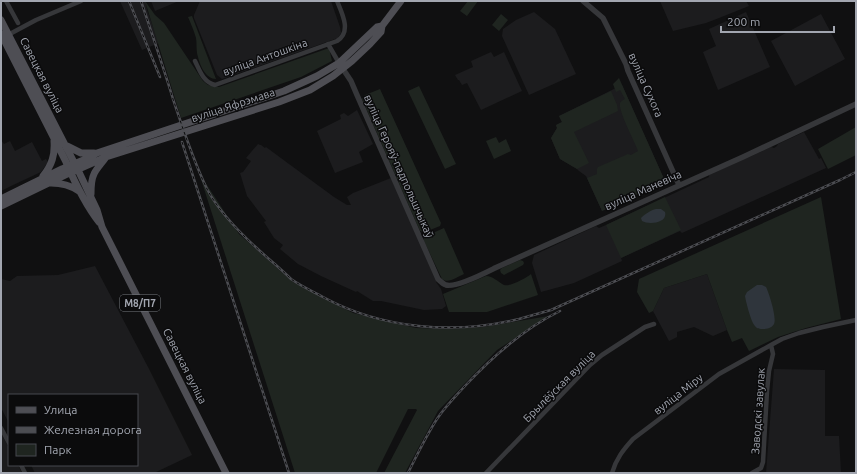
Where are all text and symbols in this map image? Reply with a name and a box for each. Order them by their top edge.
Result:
scale bar [721,8,834,34]
text: 200 m [727,15,760,28]
street label: Савецкая вуліца [18,35,66,115]
street label: вуліца Антошкіна [221,36,309,78]
street label: вуліца Сухога [626,51,666,119]
street label: вуліца Яфрэмава [190,86,276,124]
street label: вуліца Герояў-падпольшчыкаў [362,93,436,240]
street label: вуліца Маневіча [603,168,683,212]
road number: М8/П7 [120,295,160,311]
street label: Савецкая вуліца [161,326,209,406]
street label: Брылёўская вуліца [521,348,597,424]
street label: Заводскі завулак [749,367,767,455]
street label: вуліца Міру [651,371,705,417]
legend [8,394,138,466]
text: Улица [44,403,77,416]
text: Железная дорога [44,423,142,436]
text: Парк [44,443,72,456]

